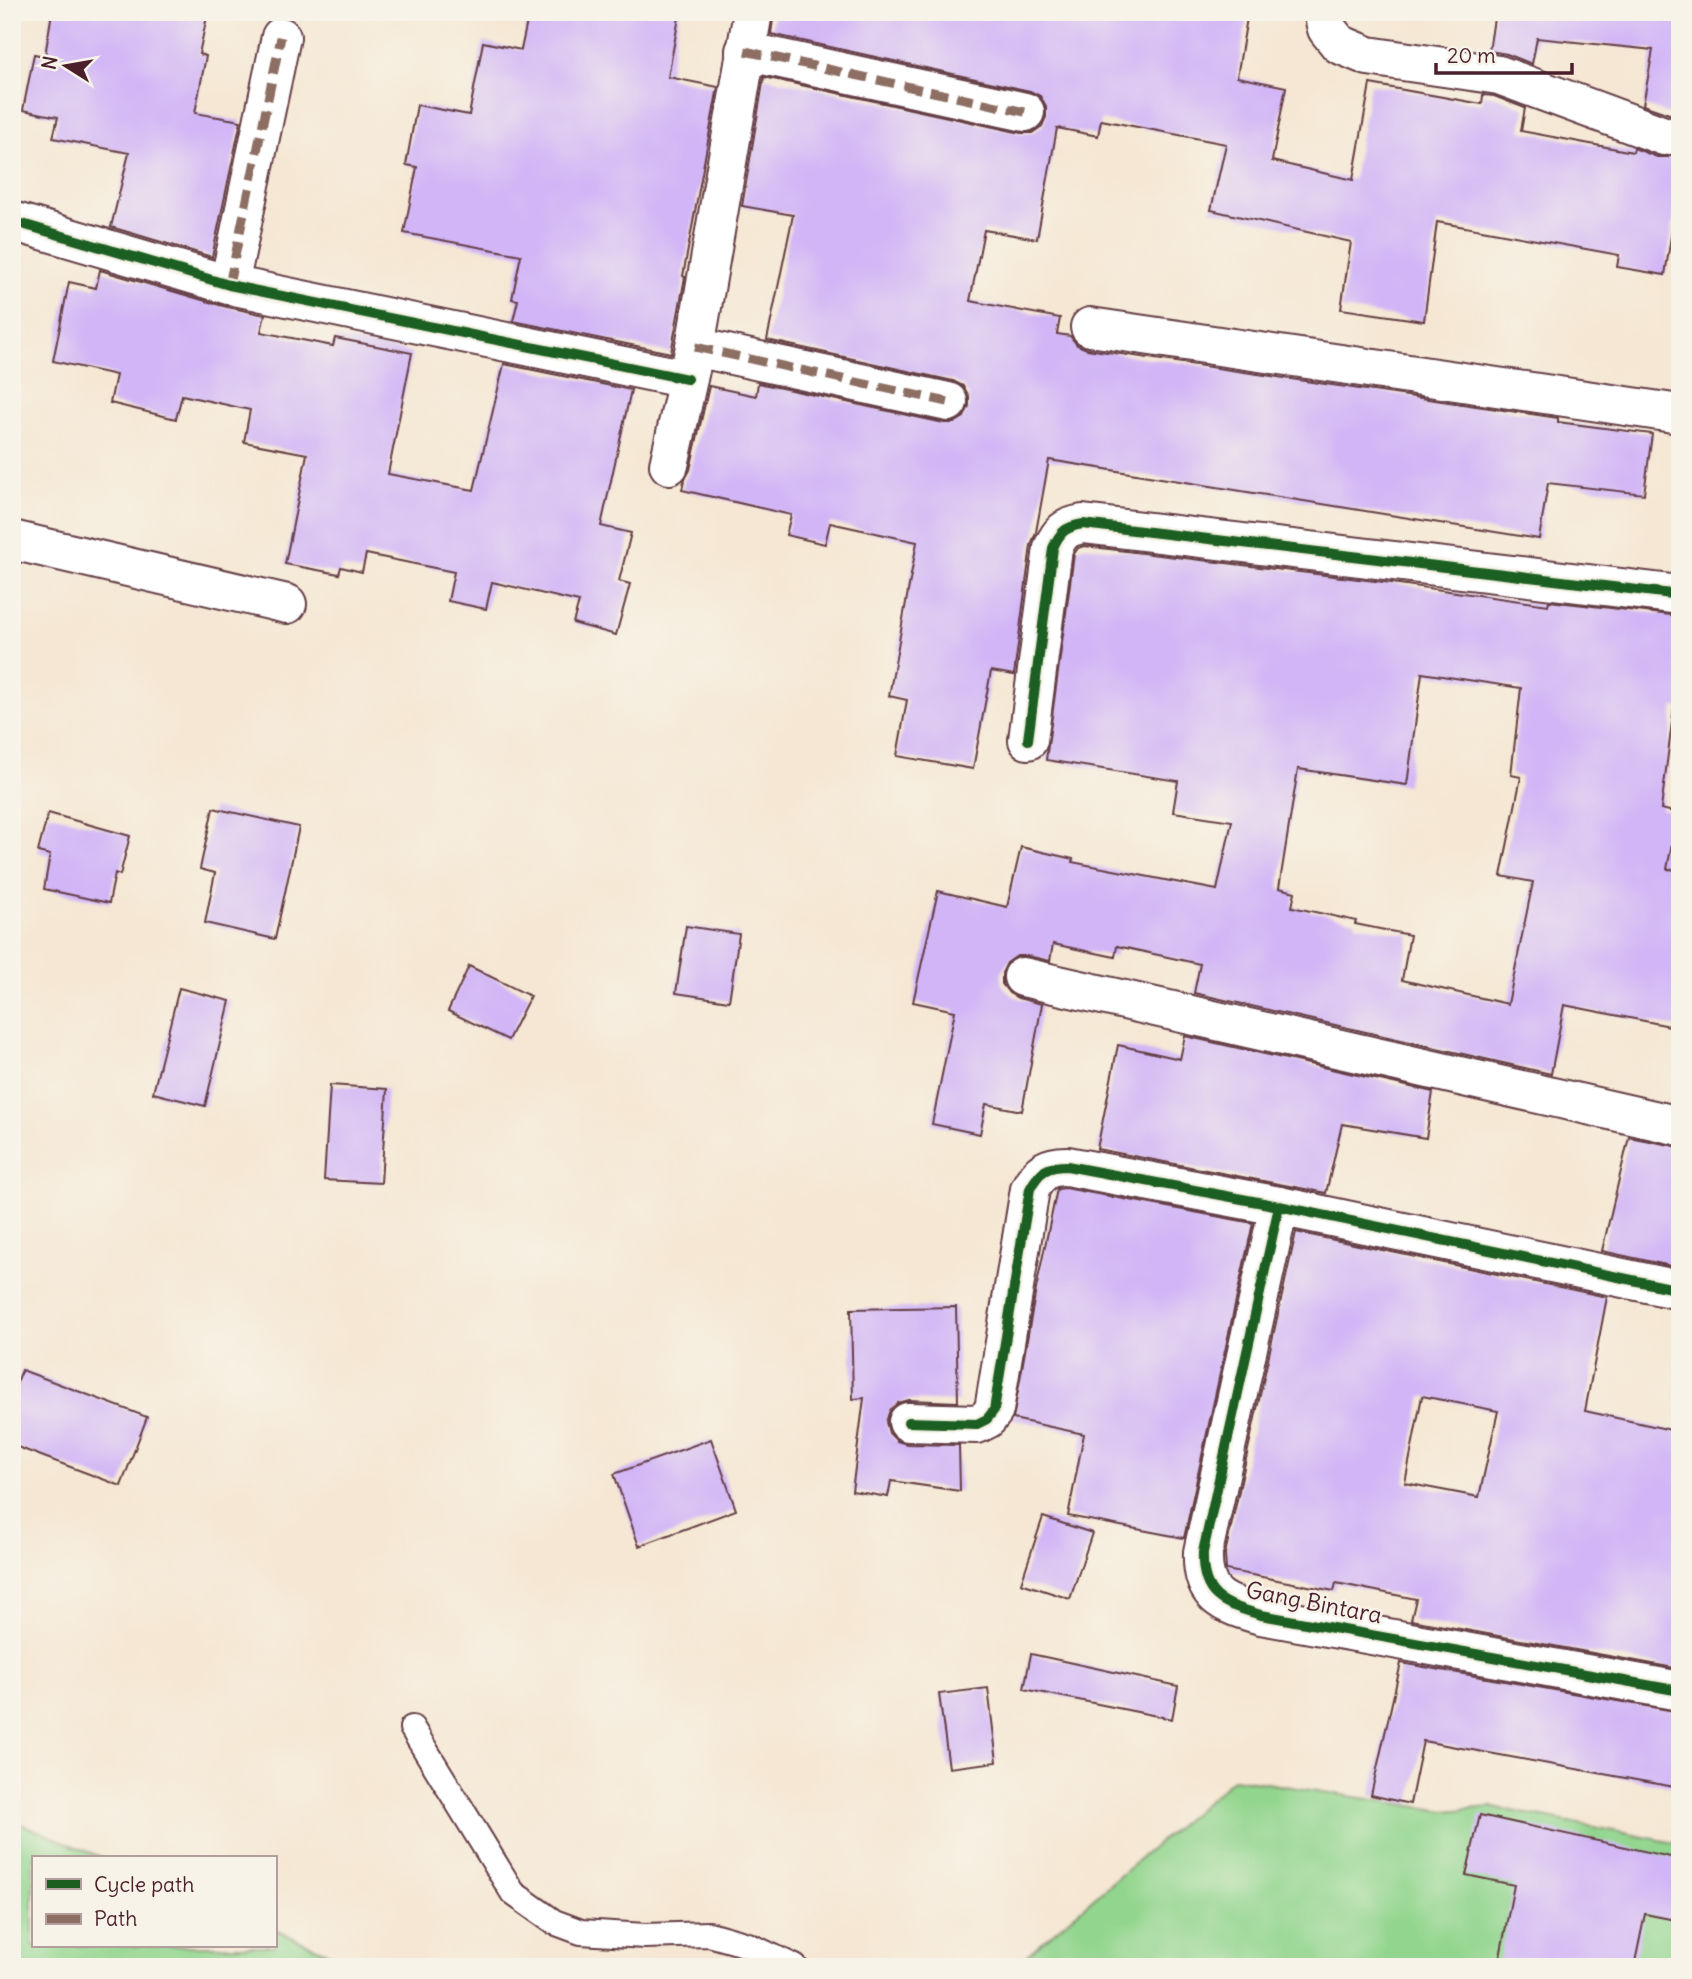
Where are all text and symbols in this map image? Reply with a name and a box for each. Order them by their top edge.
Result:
north arrow [32,32,102,102]
scale bar [1436,32,1573,76]
text: 20 m [1447,42,1496,69]
text: N [36,54,62,71]
street label: Gang Bintara [1244,1575,1384,1629]
legend [32,1856,276,1948]
text: Cycle path [94,1871,194,1898]
text: Path [94,1905,137,1932]

